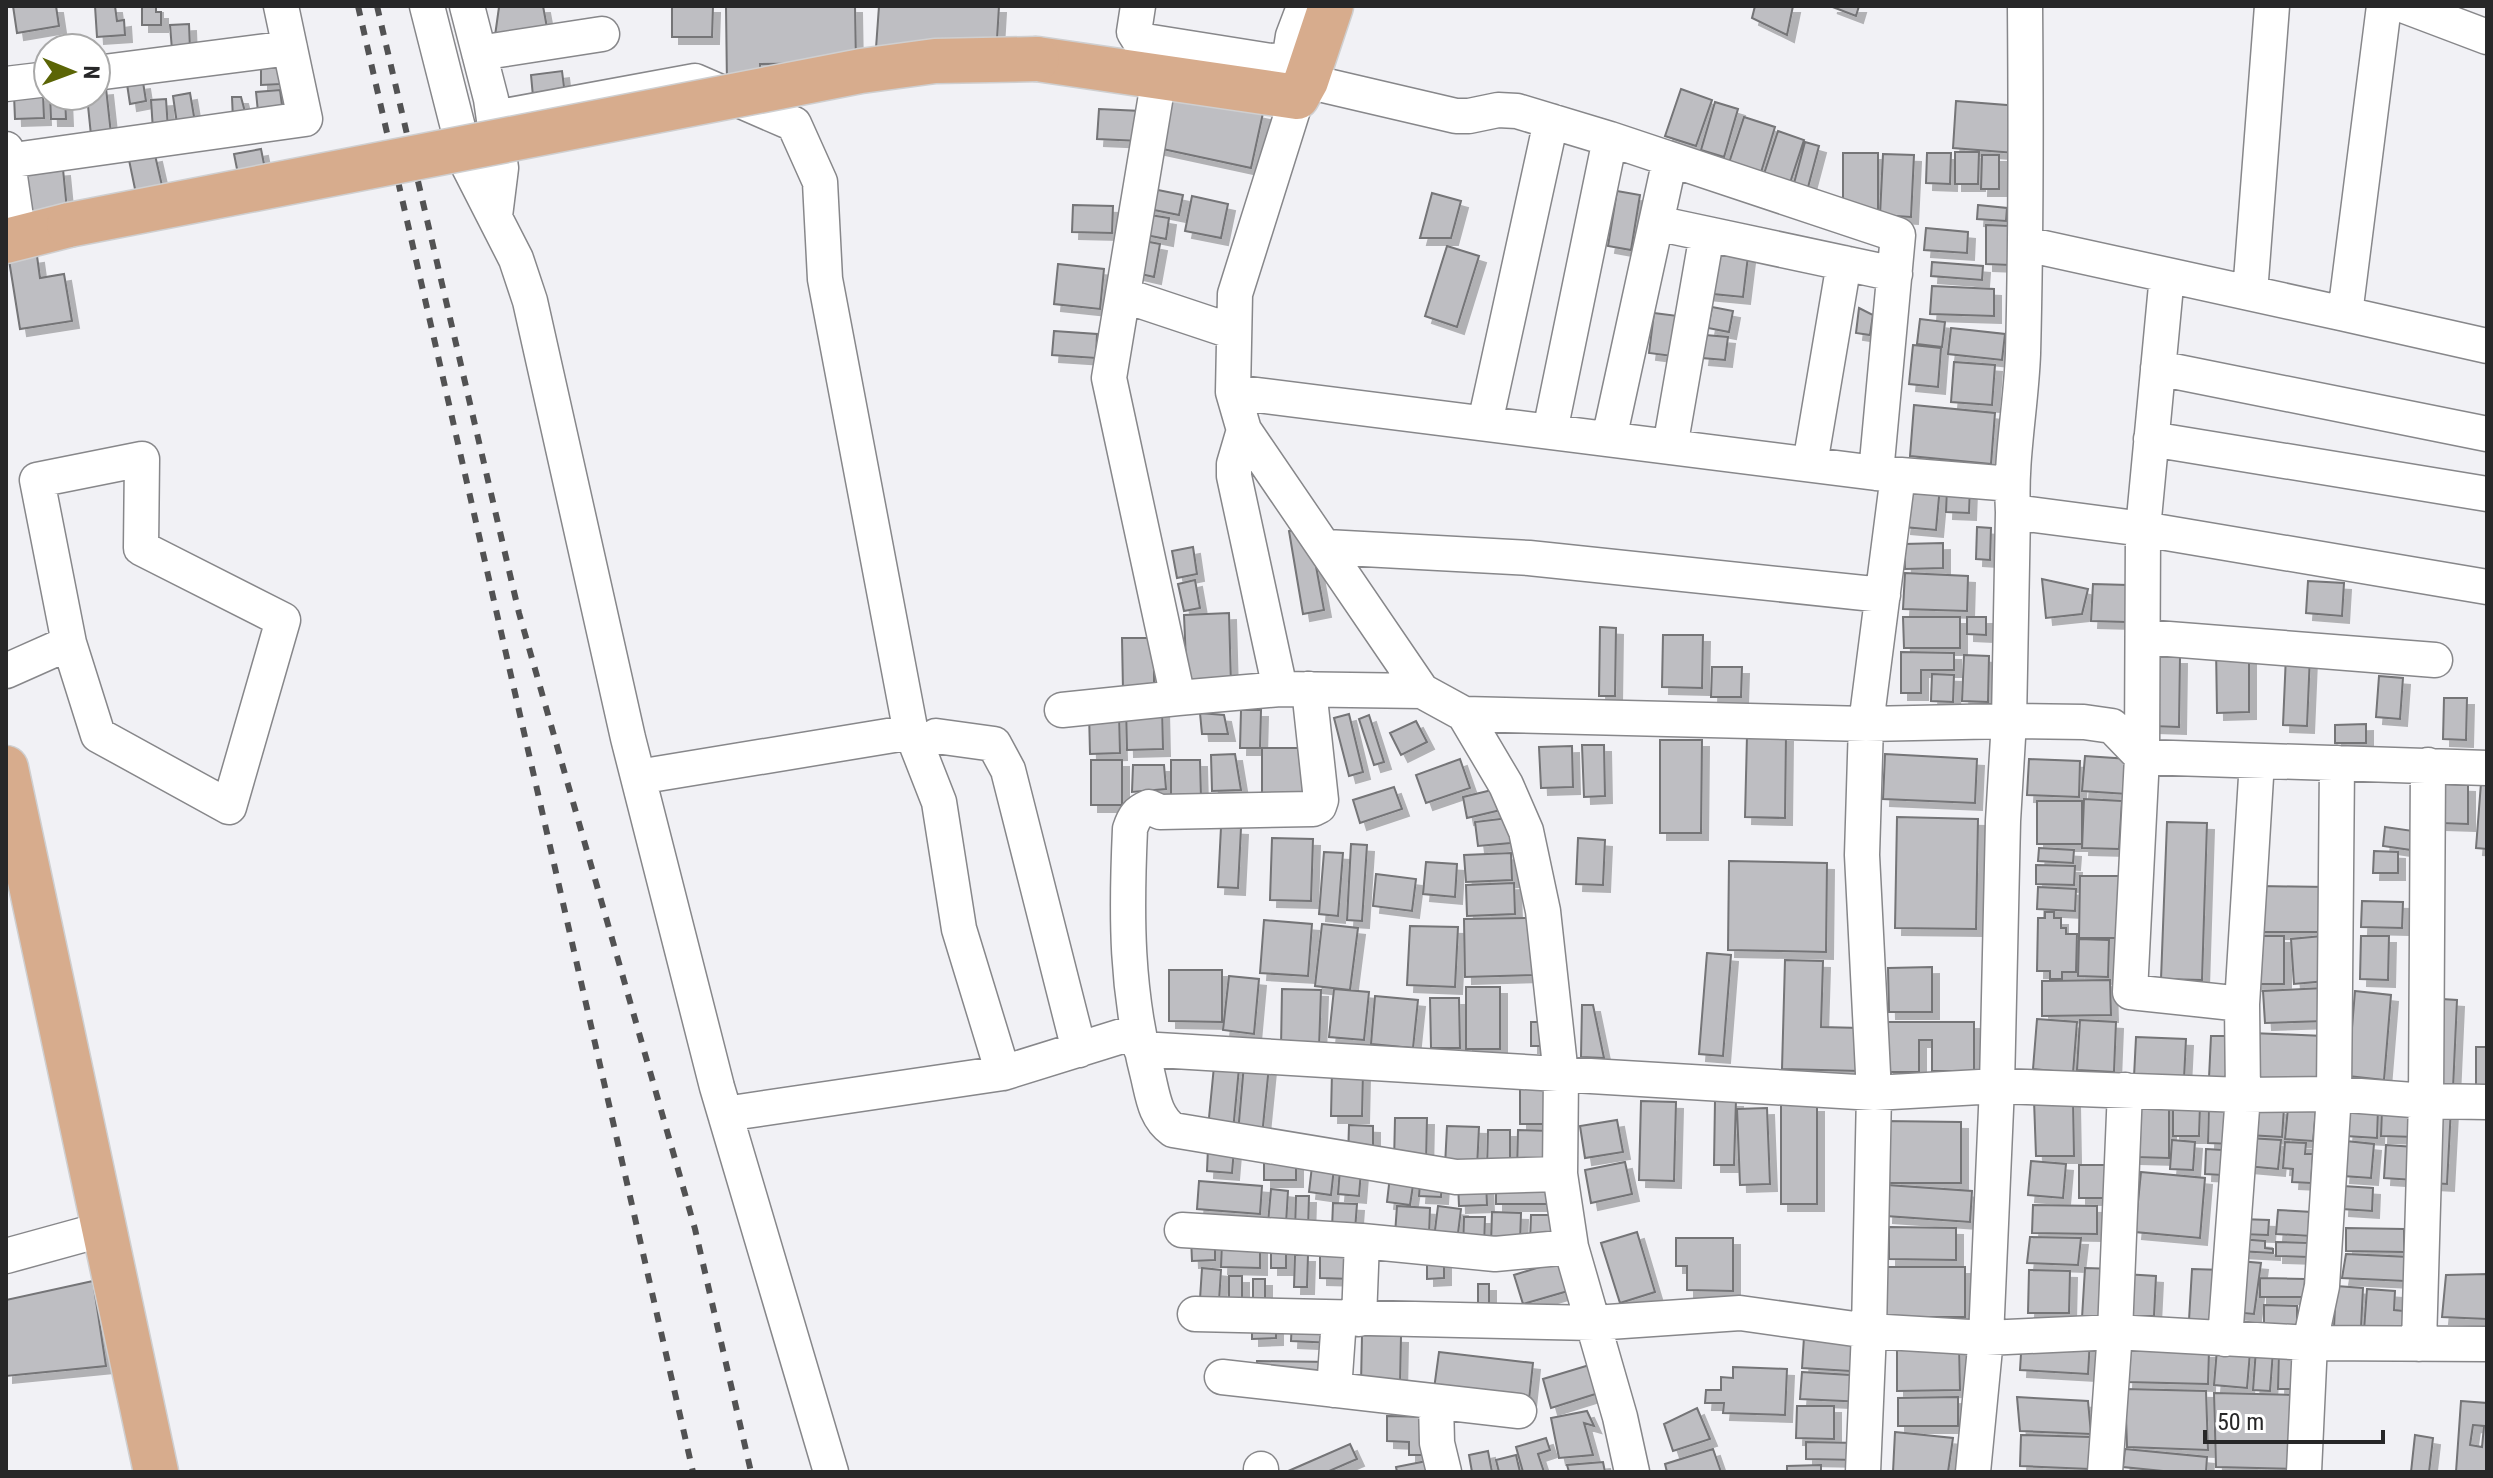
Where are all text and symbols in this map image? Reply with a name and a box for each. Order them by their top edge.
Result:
north arrow [32,32,112,112]
text: N [79,65,104,79]
scale bar [2205,1394,2383,1444]
text: 50 m [2217,1408,2264,1436]

